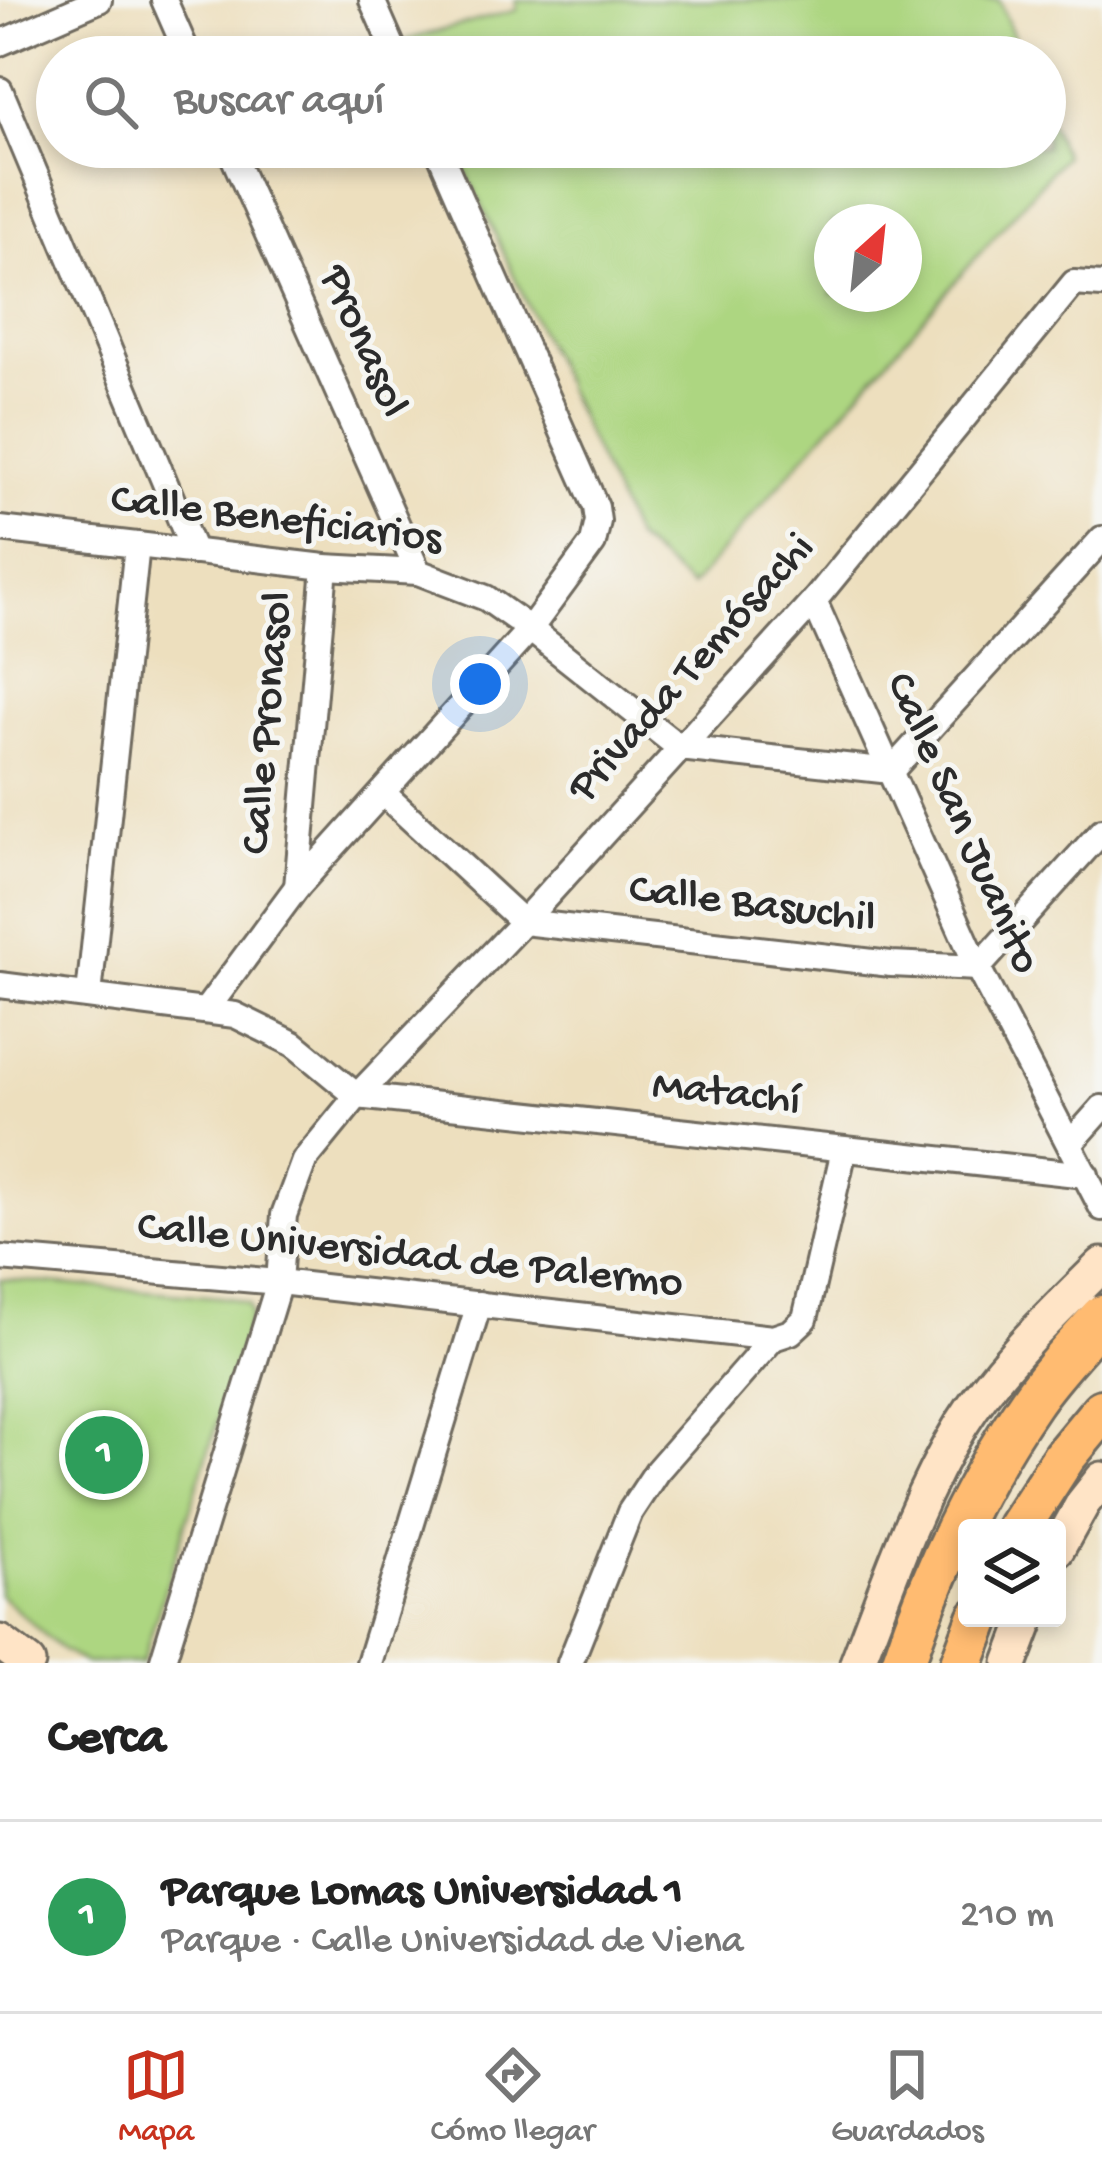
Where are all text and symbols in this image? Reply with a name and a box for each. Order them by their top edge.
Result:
search box [36,36,1066,168]
icon: search [78,69,144,135]
text: Buscar aquí [174,76,384,129]
north arrow [814,204,922,312]
street label: Pronasol [304,256,419,426]
street label: Calle Beneficiarios [107,474,446,568]
street label: Privada Temósachi [557,523,828,816]
street label: Calle Pronasol [231,589,307,857]
your location [450,654,510,714]
street label: Calle San Juanito [871,665,1051,983]
street label: Calle Basuchil [626,865,878,947]
street label: Matachí [649,1061,804,1129]
street label: Calle Universidad de Palermo [135,1202,685,1312]
pin: 1 [65,1410,143,1500]
map controls [958,1519,1066,1627]
button: layers [958,1519,1066,1627]
text: Cerca [48,1711,166,1771]
text: Parque Lomas Universidad 1 [162,1867,683,1920]
text: 1 [79,1894,95,1940]
text: 210 m [960,1894,1054,1940]
text: Parque · Calle Universidad de Viena [162,1920,743,1966]
tab: Mapa [118,2042,194,2152]
tab: Cómo llegar [431,2042,594,2152]
tab: Guardados [831,2042,984,2152]

